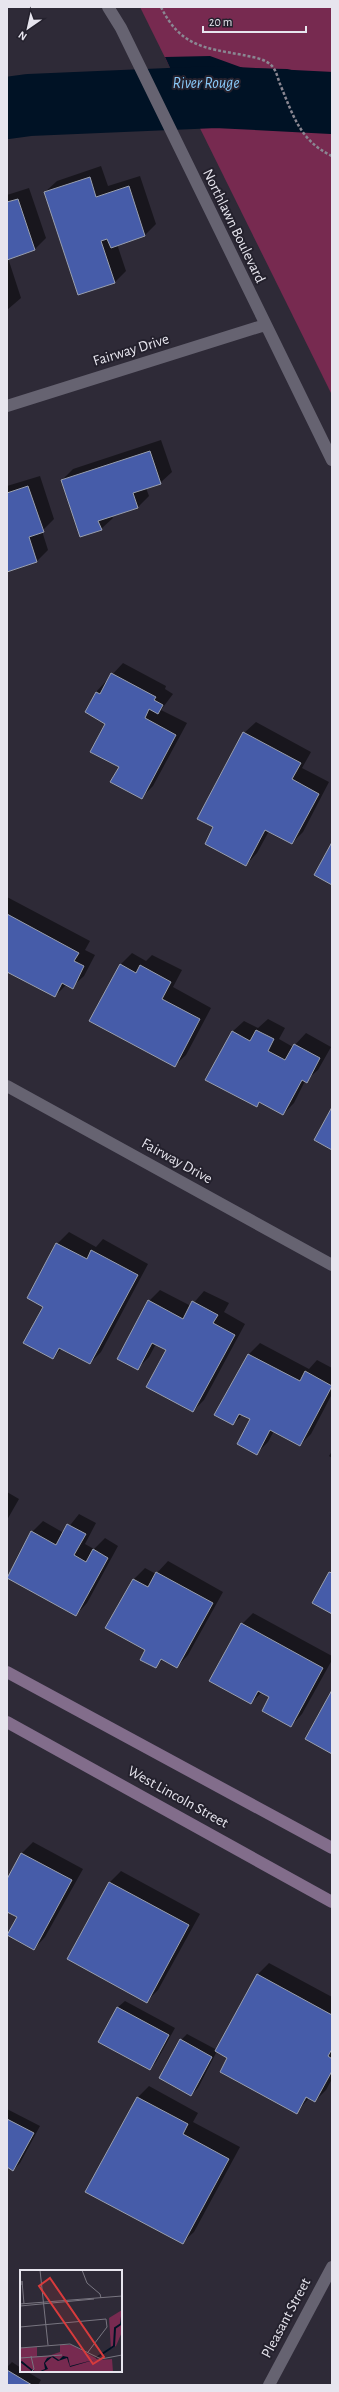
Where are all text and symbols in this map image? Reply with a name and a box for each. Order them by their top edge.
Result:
north arrow [8,8,48,48]
scale bar [203,8,306,34]
text: 20 m [209,16,232,28]
text: N [16,29,29,43]
water label: River Rouge [173,75,239,91]
street label: Northlawn Boulevard [200,167,268,285]
street label: Fairway Drive [91,331,171,369]
street label: Fairway Drive [139,1135,215,1187]
street label: West Lincoln Street [125,1763,231,1831]
inset map [20,2270,122,2372]
street label: Pleasant Street [259,2275,313,2360]

